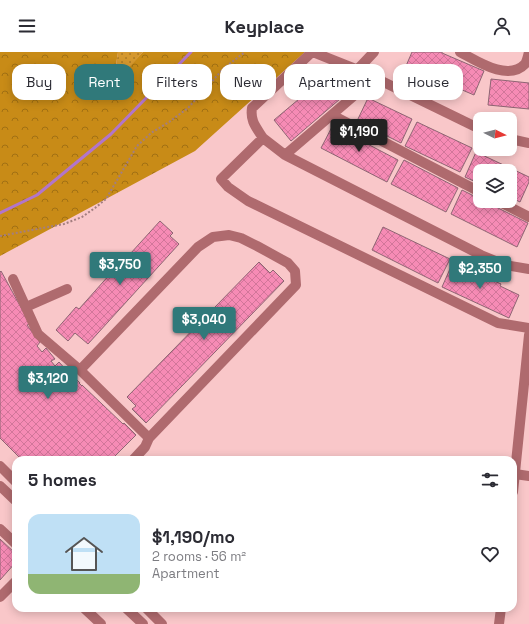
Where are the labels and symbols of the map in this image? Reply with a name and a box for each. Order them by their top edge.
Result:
north arrow [473,112,517,156]
pin: $1,190 [326,119,392,153]
pin: $3,750 [87,252,153,286]
pin: $2,350 [447,256,513,290]
pin: $3,040 [171,307,237,341]
pin: $3,120 [15,366,81,400]

